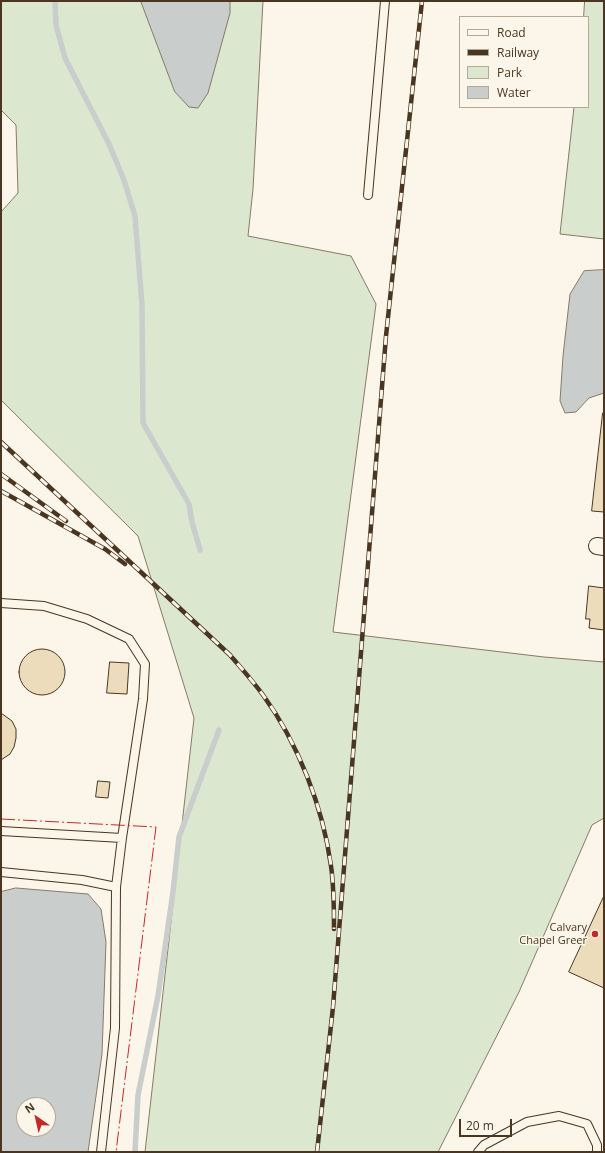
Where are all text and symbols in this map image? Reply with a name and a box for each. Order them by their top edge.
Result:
legend [459,16,589,108]
text: Road [497,24,526,41]
text: Railway [497,44,539,61]
text: Park [497,64,522,81]
text: Water [497,84,531,101]
place label: Calvary Chapel Greer [519,921,587,947]
marker: Calvary Chapel Greer [590,929,600,939]
north arrow [16,1097,56,1137]
text: N [22,1099,37,1116]
scale bar [461,1111,514,1137]
text: 20 m [466,1117,494,1134]

